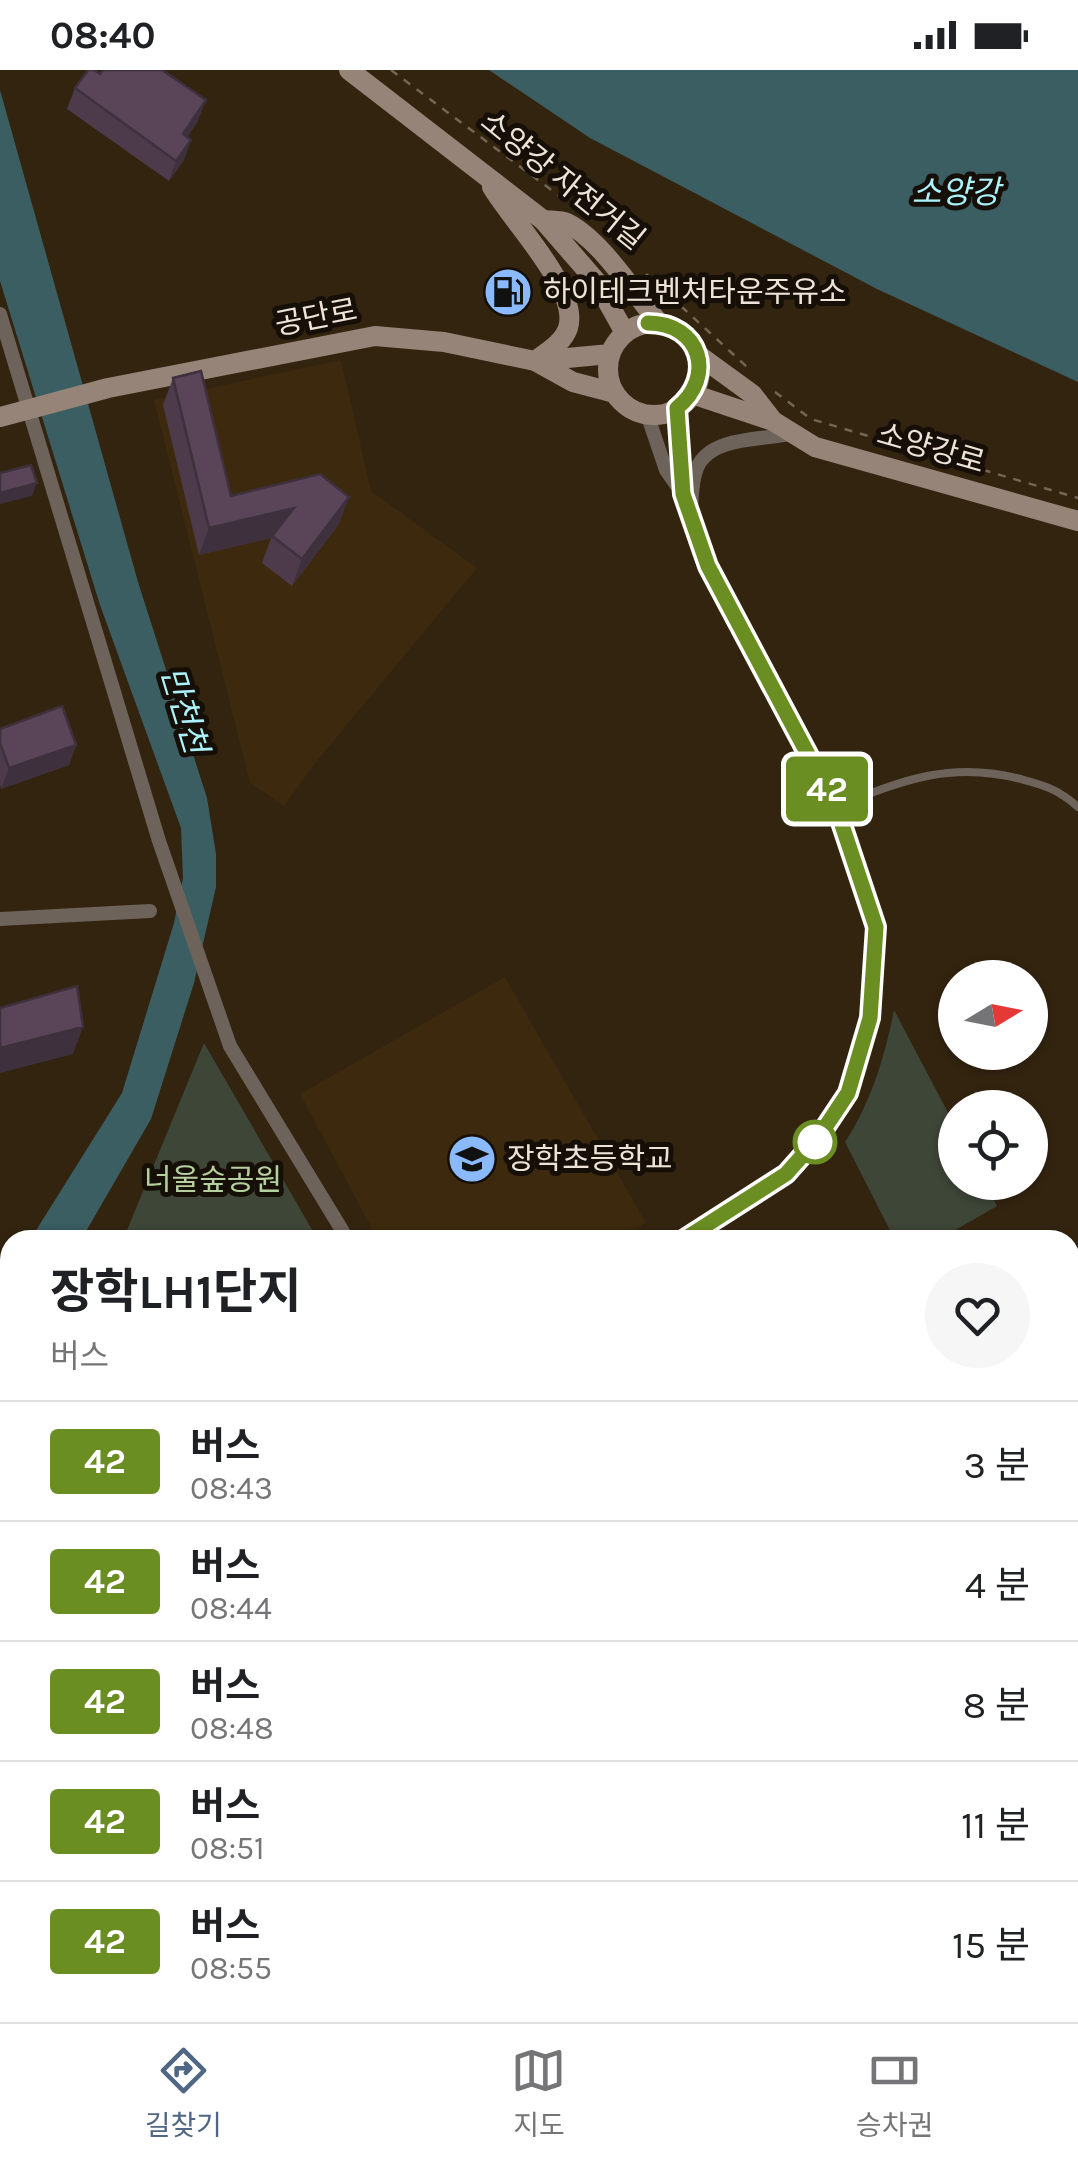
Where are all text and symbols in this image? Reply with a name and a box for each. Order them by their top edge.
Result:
text: 08:40 [50,13,156,58]
street label: 소양강 자전거길 [474,103,652,257]
water label: 소양강 [912,174,1005,211]
fuel station icon: 하이테크벤처타운주유소 [482,266,534,318]
place label: 하이테크벤처타운주유소 [543,274,847,310]
street label: 공단로 [272,291,360,343]
street label: 소양강로 [873,415,989,481]
water label: 만천천 [153,662,216,761]
line badge: 42 [782,756,872,822]
text: 42 [806,769,848,810]
north arrow [938,960,1048,1070]
map controls [938,960,1048,1200]
button: locate [938,1090,1048,1200]
unlabelled marker [794,1121,836,1163]
school or university icon: 장학초등학교 [446,1133,498,1185]
place label: 장학초등학교 [507,1141,673,1177]
park label: 너울숲공원 [144,1162,282,1198]
button: heart [925,1263,1030,1368]
text: 장학LH1단지 [50,1264,301,1320]
text: 버스 [50,1338,109,1375]
text: 버스 [190,1424,260,1469]
text: 42 [84,1441,126,1482]
text: 3 분 [964,1443,1030,1488]
text: 08:43 [190,1470,273,1507]
text: 버스 [190,1544,260,1589]
text: 42 [84,1561,126,1602]
text: 4 분 [965,1563,1030,1608]
text: 08:44 [190,1590,272,1627]
text: 버스 [190,1664,260,1709]
text: 42 [84,1681,126,1722]
text: 8 분 [963,1683,1030,1728]
text: 08:48 [190,1710,274,1747]
text: 버스 [190,1784,260,1829]
text: 42 [84,1801,126,1842]
text: 11 분 [961,1803,1030,1848]
text: 08:51 [190,1830,265,1867]
text: 버스 [190,1904,260,1949]
text: 42 [84,1921,126,1962]
text: 15 분 [952,1923,1030,1968]
text: 08:55 [190,1950,272,1987]
tab: 길찾기 [145,2043,222,2143]
tab: 지도 [511,2043,566,2143]
tab: 승차권 [856,2043,933,2143]

